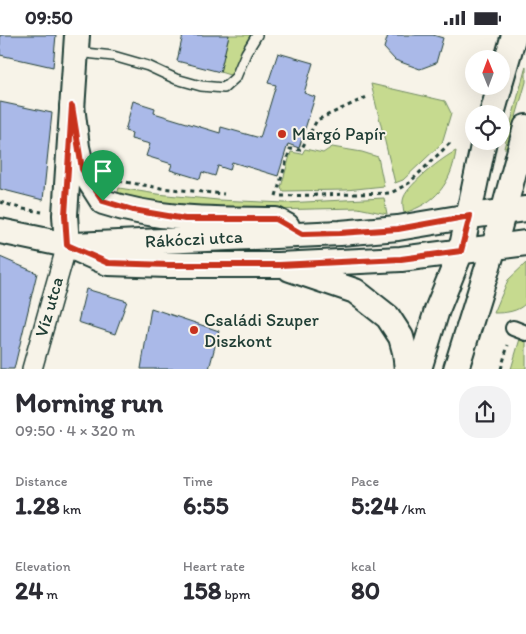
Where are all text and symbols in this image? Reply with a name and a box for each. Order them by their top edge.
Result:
text: 09:50 [25,6,73,29]
north arrow [465,50,510,95]
map controls [465,50,510,150]
button: locate [465,105,510,150]
place label: Margó Papír [292,123,386,145]
marker: Margó Papír [276,128,288,140]
pin [82,150,124,201]
icon: arrive [89,157,117,185]
street label: Rákóczi utca [144,225,244,253]
street label: Víz utca [30,274,68,340]
place label: Családi Szuper Diszkont [204,309,320,352]
marker: Családi Szuper Diszkont [188,324,200,336]
text: Morning run [15,385,163,419]
button: share [459,386,511,438]
text: 09:50 · 4 × 320 m [15,421,135,440]
text: Distance [15,473,67,490]
text: Time [183,473,213,490]
text: Pace [351,473,379,490]
text: 1.28 [15,490,60,520]
text: 6:55 [183,490,229,520]
text: 5:24 [351,490,398,520]
text: km [60,501,81,518]
text: /km [398,501,426,518]
text: Elevation [15,558,71,575]
text: Heart rate [183,558,245,575]
text: kcal [351,558,376,575]
text: 24 [15,575,43,605]
text: 158 [183,575,221,605]
text: 80 [351,575,380,605]
text: m [43,586,58,603]
text: bpm [221,586,251,603]

